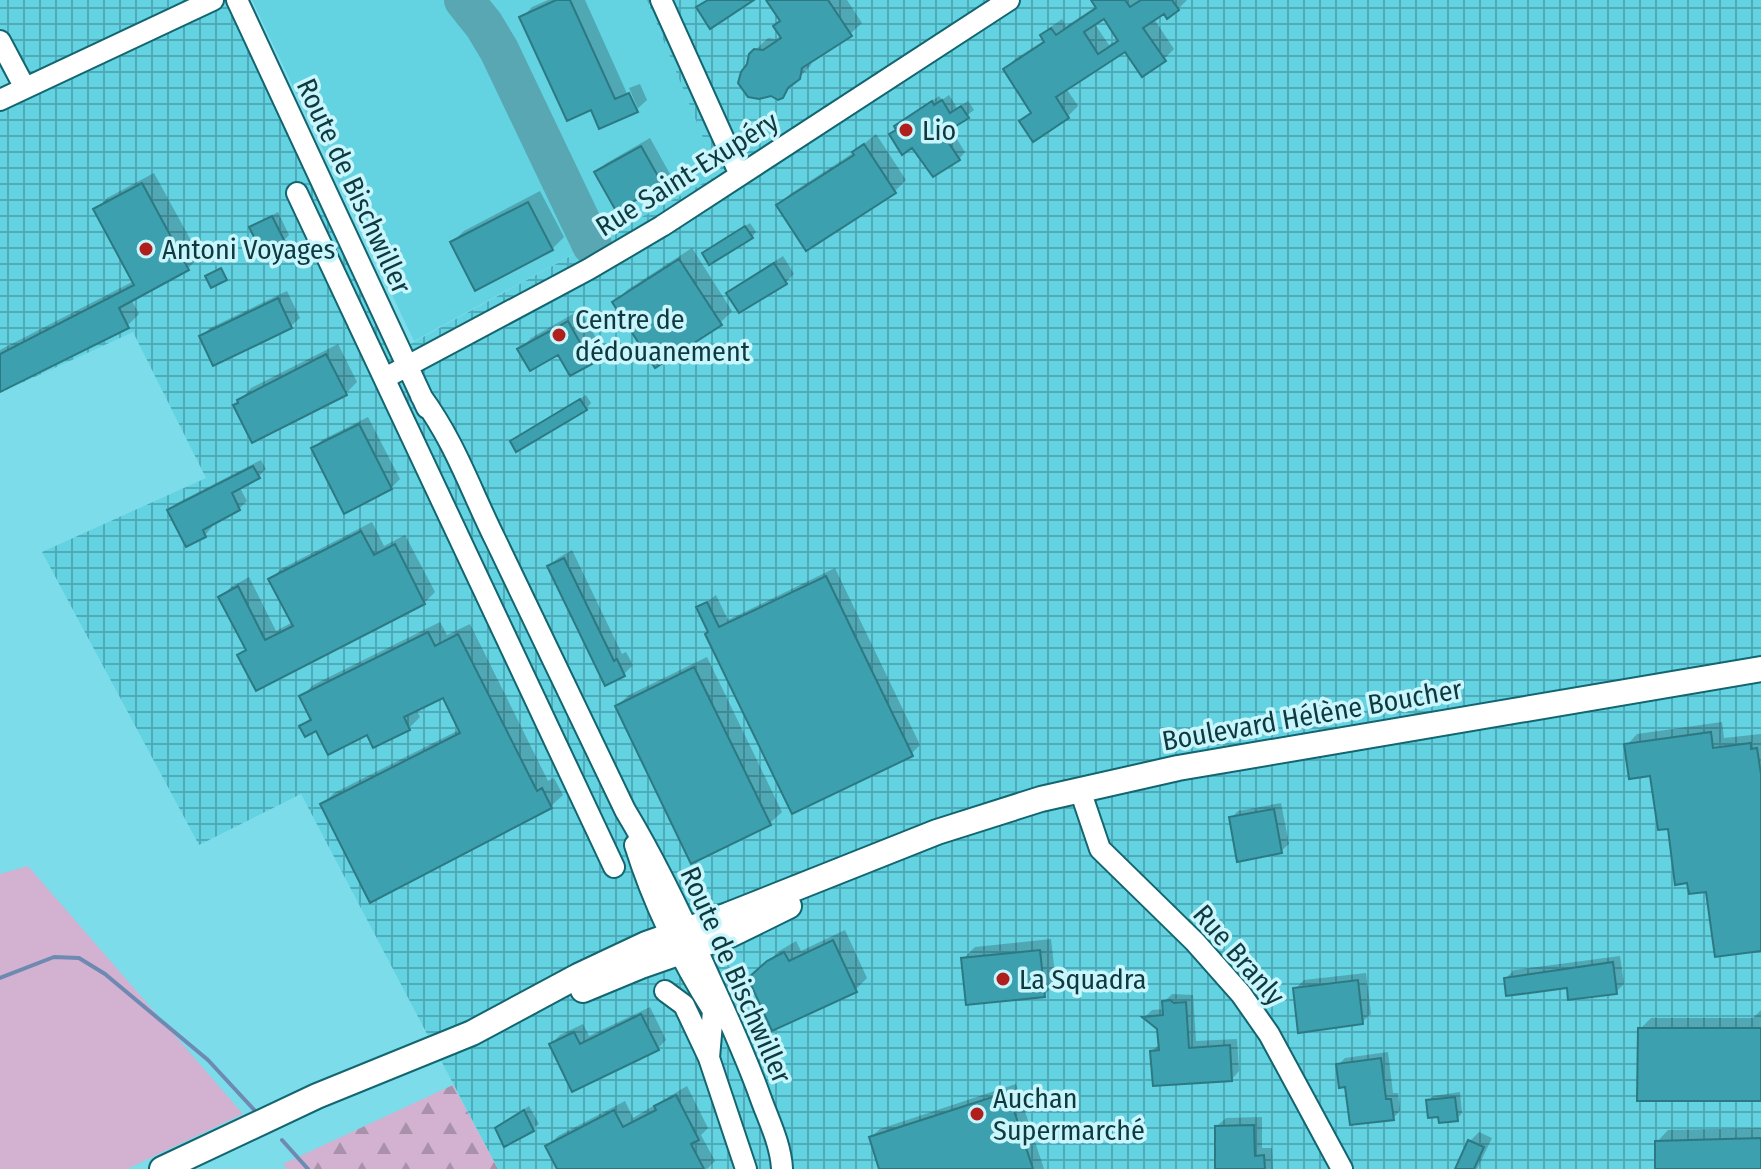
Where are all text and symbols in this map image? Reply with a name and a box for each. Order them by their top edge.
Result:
street label: Route de Bischwiller [290,73,418,299]
street label: Rue Saint-Exupéry [590,104,785,243]
place label: Lio [922,114,956,147]
marker: Lio [897,121,915,139]
place label: Antoni Voyages [162,233,336,266]
marker: Antoni Voyages [137,240,155,258]
place label: Centre de dédouanement [575,303,751,368]
marker: Centre de dédouanement [550,326,568,344]
street label: Boulevard Hélène Boucher [1159,672,1465,758]
street label: Route de Bischwiller [673,862,799,1089]
street label: Rue Branly [1186,898,1292,1012]
place label: La Squadra [1019,963,1146,996]
marker: La Squadra [994,970,1012,988]
place label: Auchan Supermarché [993,1082,1145,1147]
marker: Auchan Supermarché [968,1105,986,1123]

